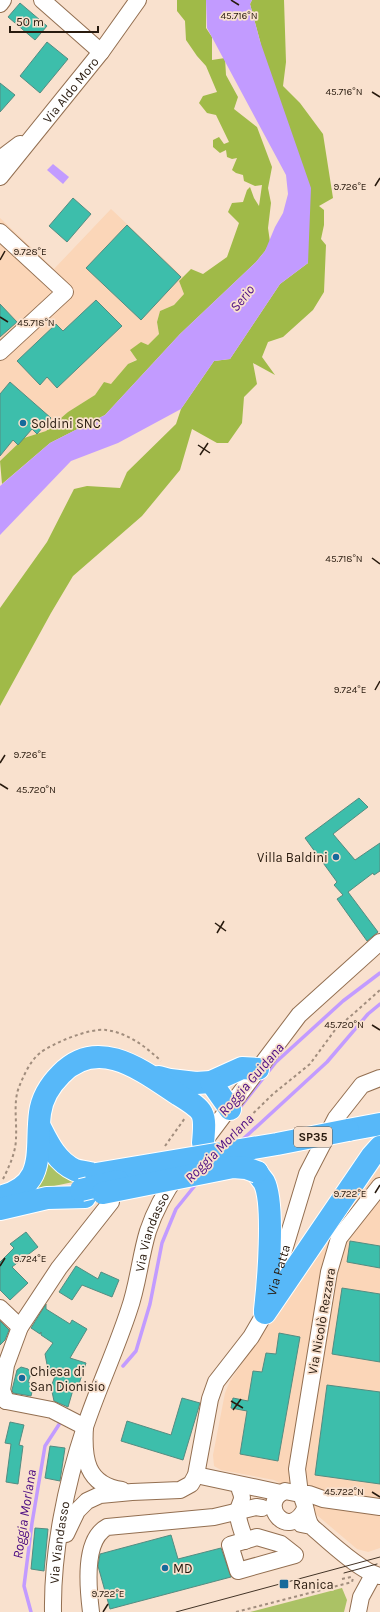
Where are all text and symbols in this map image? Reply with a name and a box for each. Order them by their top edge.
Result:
scale bar [10,8,98,34]
text: 45.716°N [221,10,258,22]
text: 50 m [16,15,44,29]
street label: Via Aldo Moro [40,54,102,126]
text: 45.716°N [326,86,363,98]
text: 9.726°E [334,181,366,193]
text: 9.728°E [13,246,47,258]
water label: Serio [226,281,258,315]
text: 45.718°N [17,317,55,329]
place label: Soldini SNC [31,416,101,431]
marker: Soldini SNC [18,418,28,428]
text: 45.718°N [325,553,363,565]
text: 9.724°E [334,684,366,696]
text: 9.726°E [14,749,46,761]
text: 45.720°N [16,784,56,796]
place label: Villa Baldini [257,850,328,865]
marker: Villa Baldini [331,852,341,862]
text: 45.720°N [324,1019,364,1031]
water label: Roggia Guidana [215,1039,288,1119]
water label: Roggia Morlana [181,1110,257,1186]
road number: SP35 [294,1127,332,1147]
text: 9.722°E [334,1188,366,1200]
street label: Via Viandasso [132,1190,172,1273]
street label: Via Patta [264,1243,293,1298]
text: 9.724°E [14,1253,46,1265]
street label: Via Nicolò Rezzara [305,1267,338,1375]
place label: Chiesa di San Dionisio [30,1364,105,1394]
marker: Chiesa di San Dionisio [17,1373,27,1383]
water label: Roggia Morlana [9,1468,40,1560]
text: 45.722°N [324,1486,364,1498]
street label: Via Viandasso [47,1500,73,1584]
place label: MD [173,1561,193,1576]
marker: MD [160,1563,170,1573]
place label: Ranica [293,1577,334,1592]
marker: Ranica [278,1578,290,1590]
text: 9.722°E [92,1588,124,1600]

